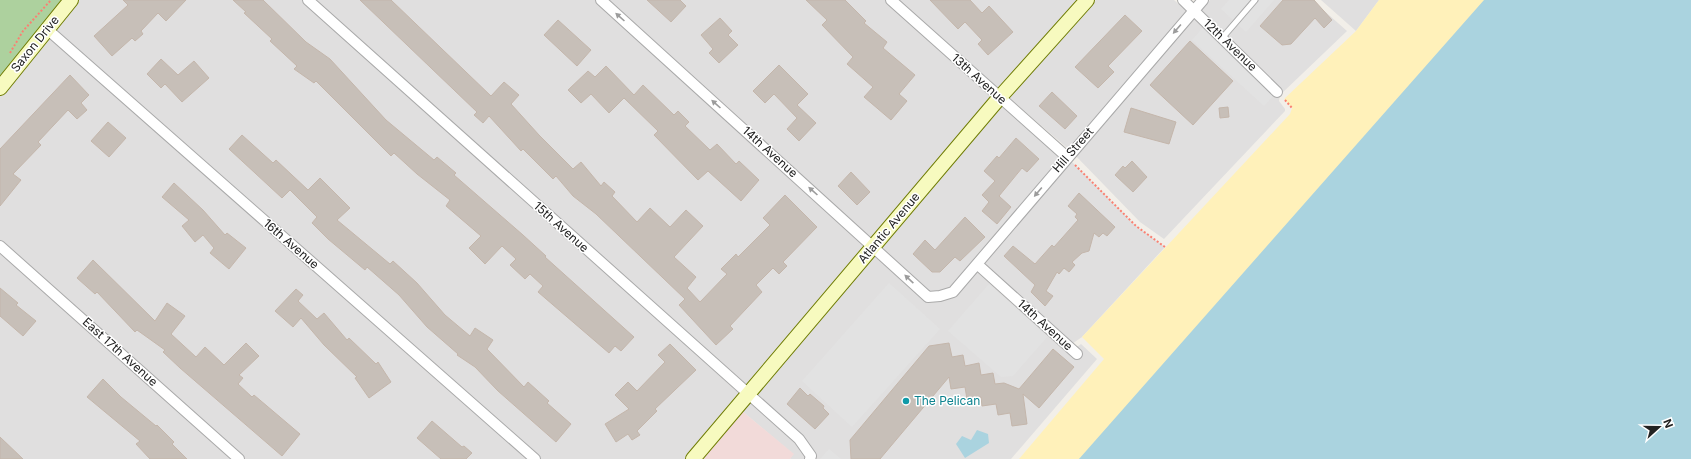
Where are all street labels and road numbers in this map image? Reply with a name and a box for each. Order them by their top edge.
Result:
street label: Saxon Drive [7,12,62,75]
street label: 12th Avenue [1200,15,1260,74]
street label: 13th Avenue [949,50,1010,107]
street label: 14th Avenue [740,123,801,180]
street label: Hill Street [1049,124,1096,175]
street label: Atlantic Avenue [855,189,923,266]
street label: 15th Avenue [531,198,592,255]
street label: 16th Avenue [260,215,322,272]
street label: 14th Avenue [1015,296,1076,353]
street label: East 17th Avenue [80,314,161,389]

